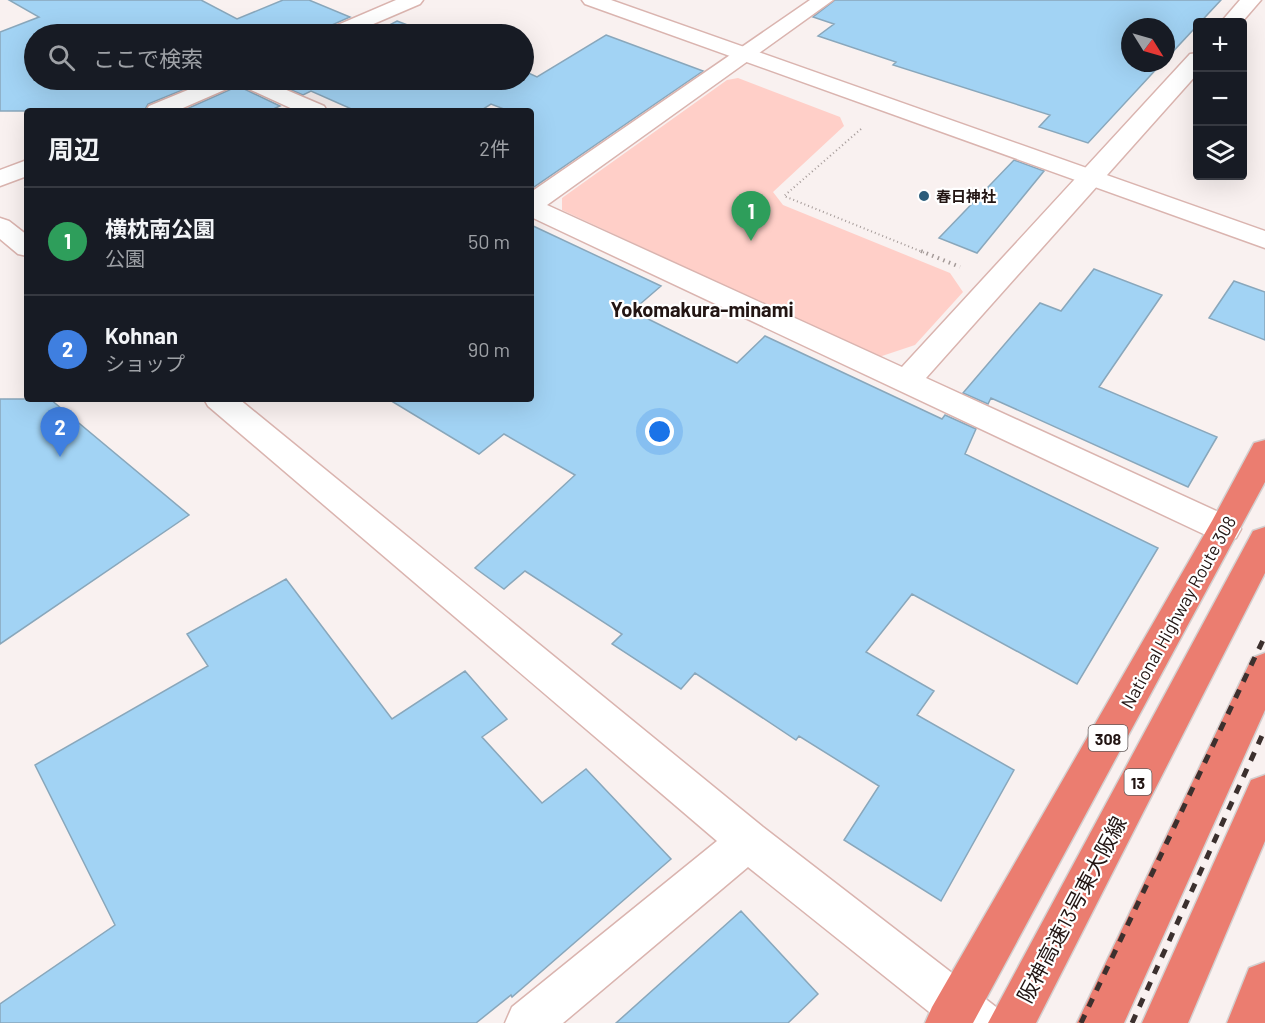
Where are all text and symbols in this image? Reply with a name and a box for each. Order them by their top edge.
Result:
north arrow [1121,18,1175,72]
map controls [1193,18,1247,180]
button: + [1193,18,1247,72]
search box [24,24,534,90]
icon: search [45,41,78,74]
text: ここで検索 [93,45,203,71]
button: − [1193,72,1247,126]
button: layers [1193,126,1247,180]
text: 周辺 [48,133,100,164]
text: 2件 [479,136,510,160]
place label: 春日神社 [936,187,996,205]
marker: 春日神社 [917,189,931,203]
pin: 1 [732,192,771,241]
text: 横枕南公園 [105,215,215,241]
text: 1 [64,229,71,253]
text: 50 m [468,229,510,253]
text: 公園 [105,246,145,270]
district label: Yokomakura-minami [611,297,793,321]
text: Kohnan [105,322,178,348]
text: 2 [62,337,73,361]
text: 90 m [468,337,510,361]
text: ショップ [105,351,185,375]
pin: 2 [40,408,80,457]
your location [645,417,674,446]
street label: National Highway Route 308 [1116,512,1240,712]
road number: 308 [1088,725,1128,751]
road number: 13 [1124,769,1152,795]
street label: 阪神高速13号東大阪線 [1011,812,1131,1006]

